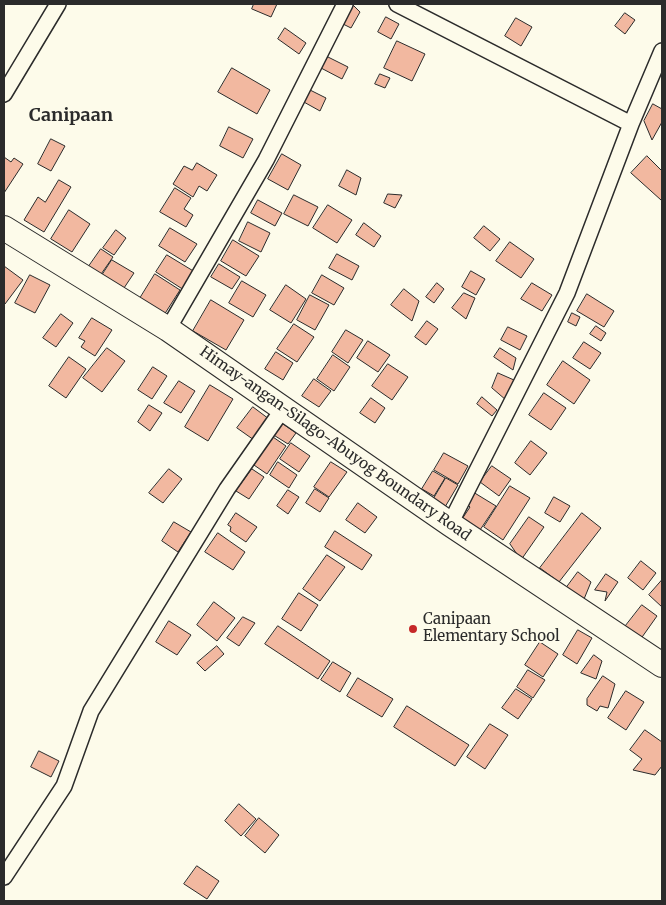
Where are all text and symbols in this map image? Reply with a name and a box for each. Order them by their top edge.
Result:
district label: Canipaan [29,105,113,127]
street label: Himay-angan-Silago-Abuyog Boundary Road [196,343,474,545]
place label: Canipaan Elementary School [423,611,560,646]
marker: Canipaan Elementary School [407,623,419,635]

